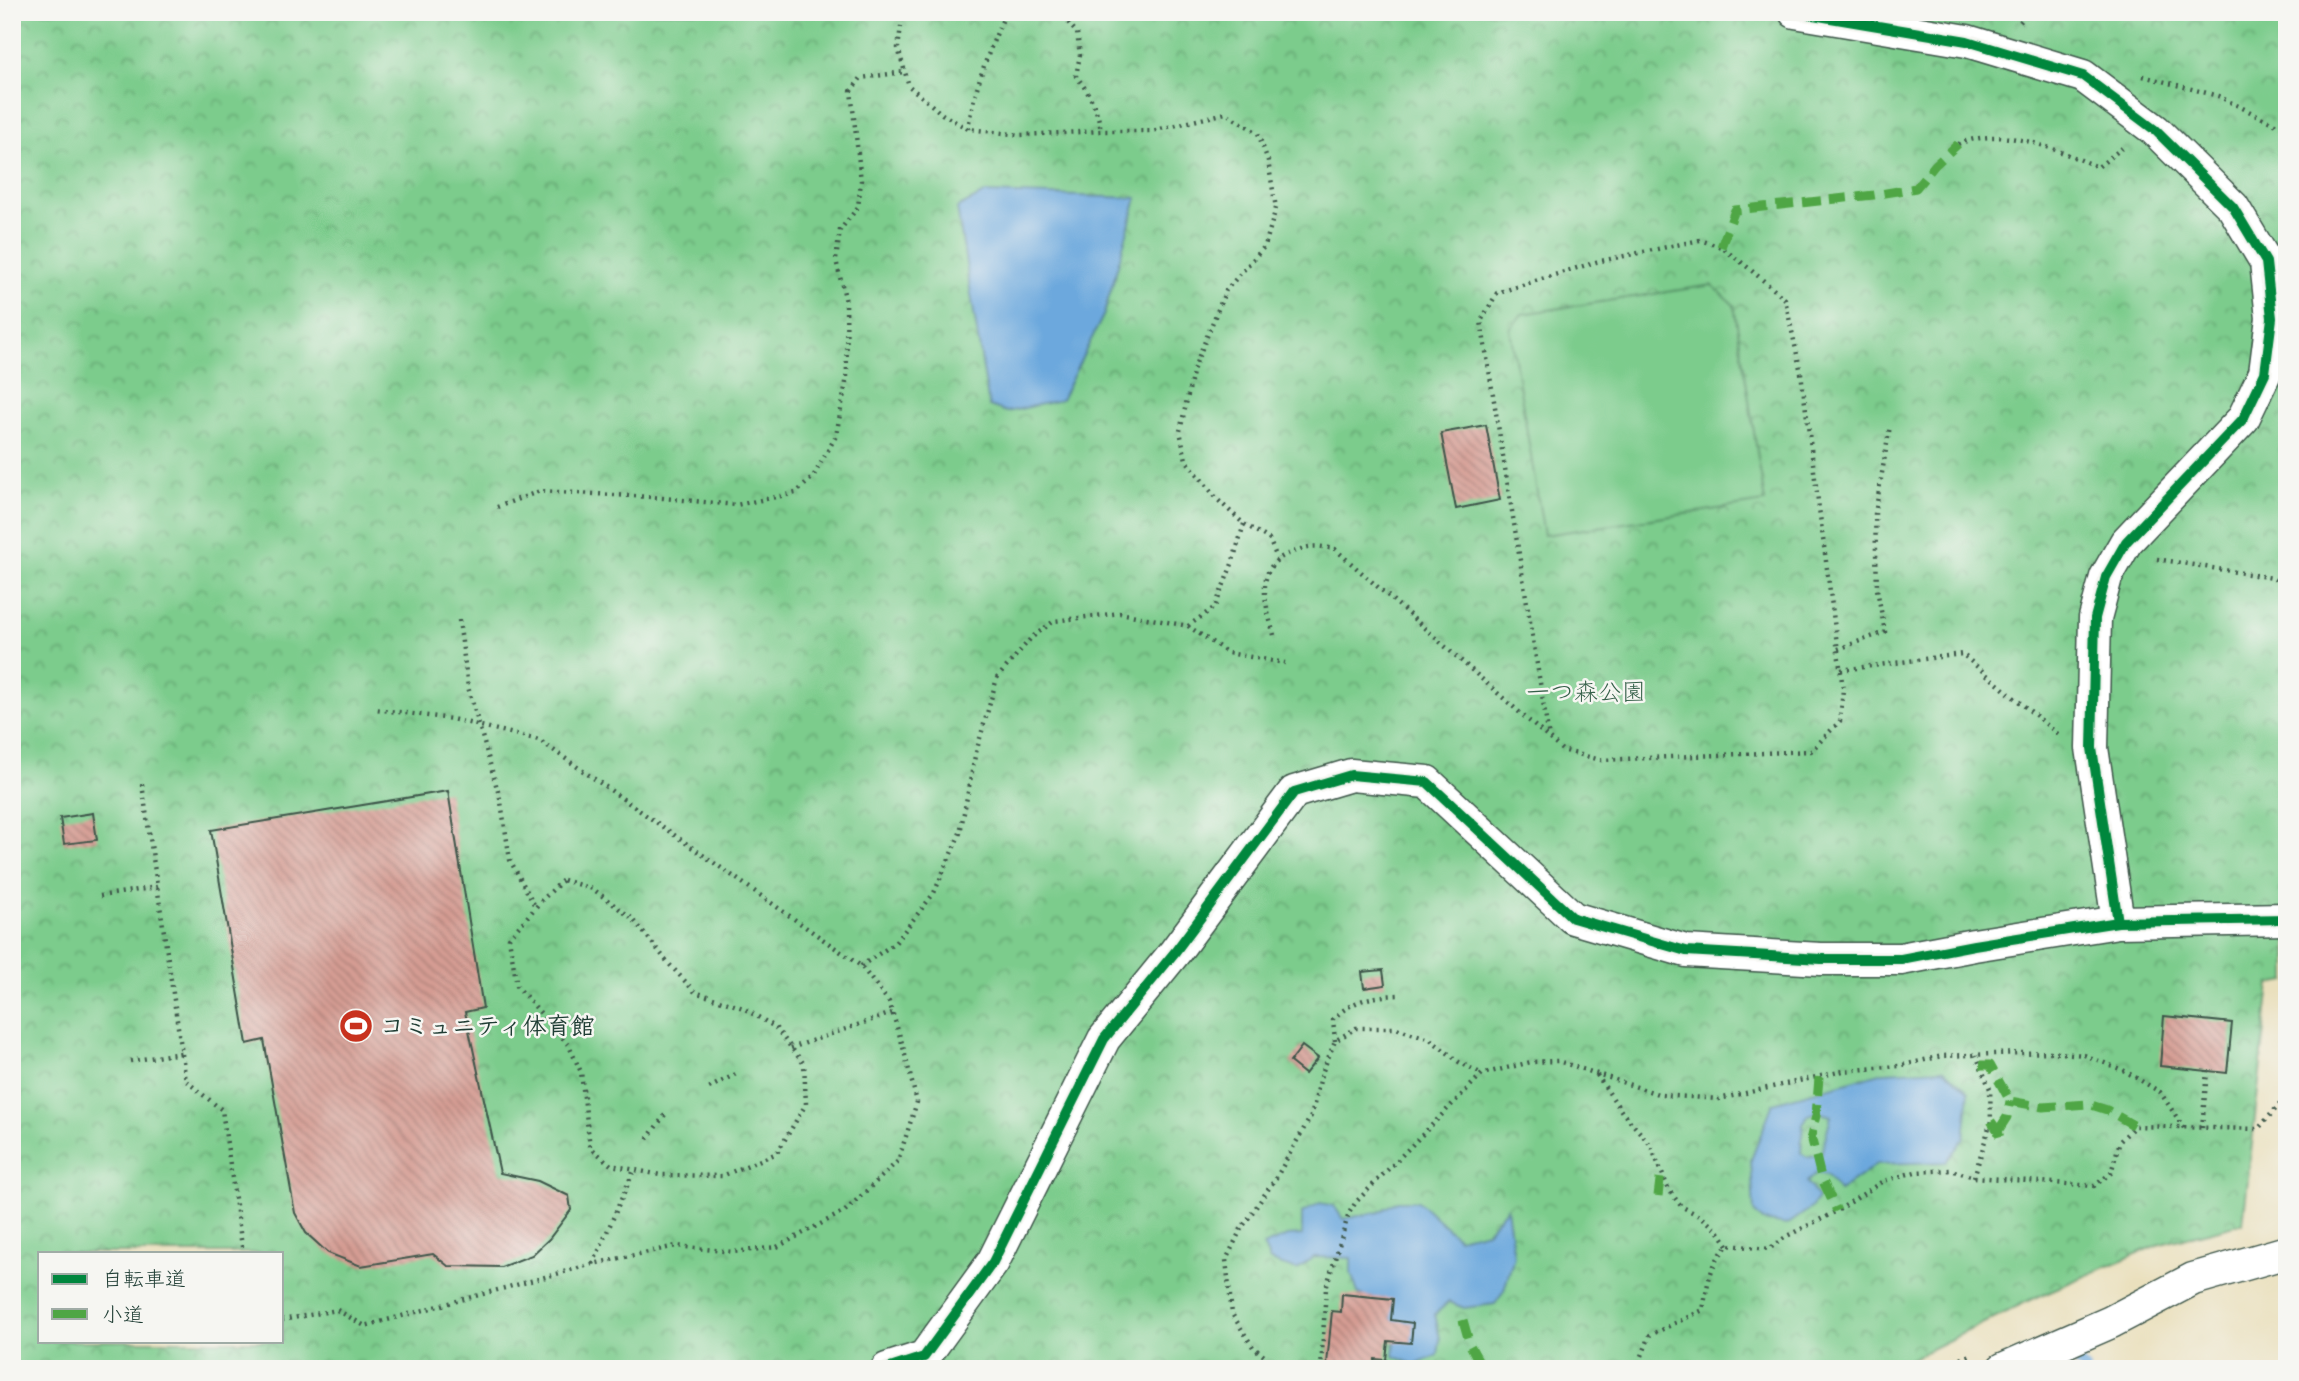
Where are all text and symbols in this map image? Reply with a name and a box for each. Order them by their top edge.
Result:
park label: 一つ森公園 [1526,678,1646,707]
sports icon: コミュニティ体育館 [337,1007,375,1045]
place label: コミュニティ体育館 [380,1012,595,1041]
legend [38,1252,284,1342]
text: 自転車道 [102,1267,186,1292]
text: 小道 [102,1303,144,1328]

